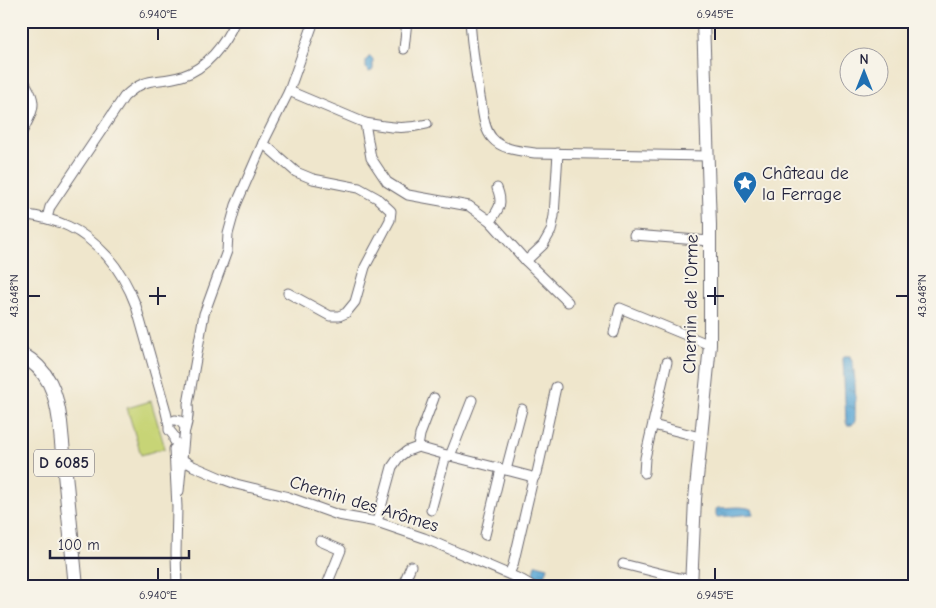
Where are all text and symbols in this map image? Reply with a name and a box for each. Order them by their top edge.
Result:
text: 6.940°E [139,7,177,21]
text: 6.945°E [696,7,734,21]
north arrow [838,48,888,98]
text: N [859,51,869,68]
place label: Château de la Ferrage [762,163,849,205]
place icon: Château de la Ferrage [732,170,758,204]
street label: Chemin de l'Orme [679,234,703,374]
text: 43.648°N [7,274,21,318]
text: 43.648°N [915,274,929,318]
road number: D 6085 [34,449,94,476]
street label: Chemin des Arômes [287,471,441,537]
scale bar [50,528,189,560]
text: 100 m [58,536,100,554]
text: 6.940°E [139,588,177,602]
text: 6.945°E [696,588,734,602]

